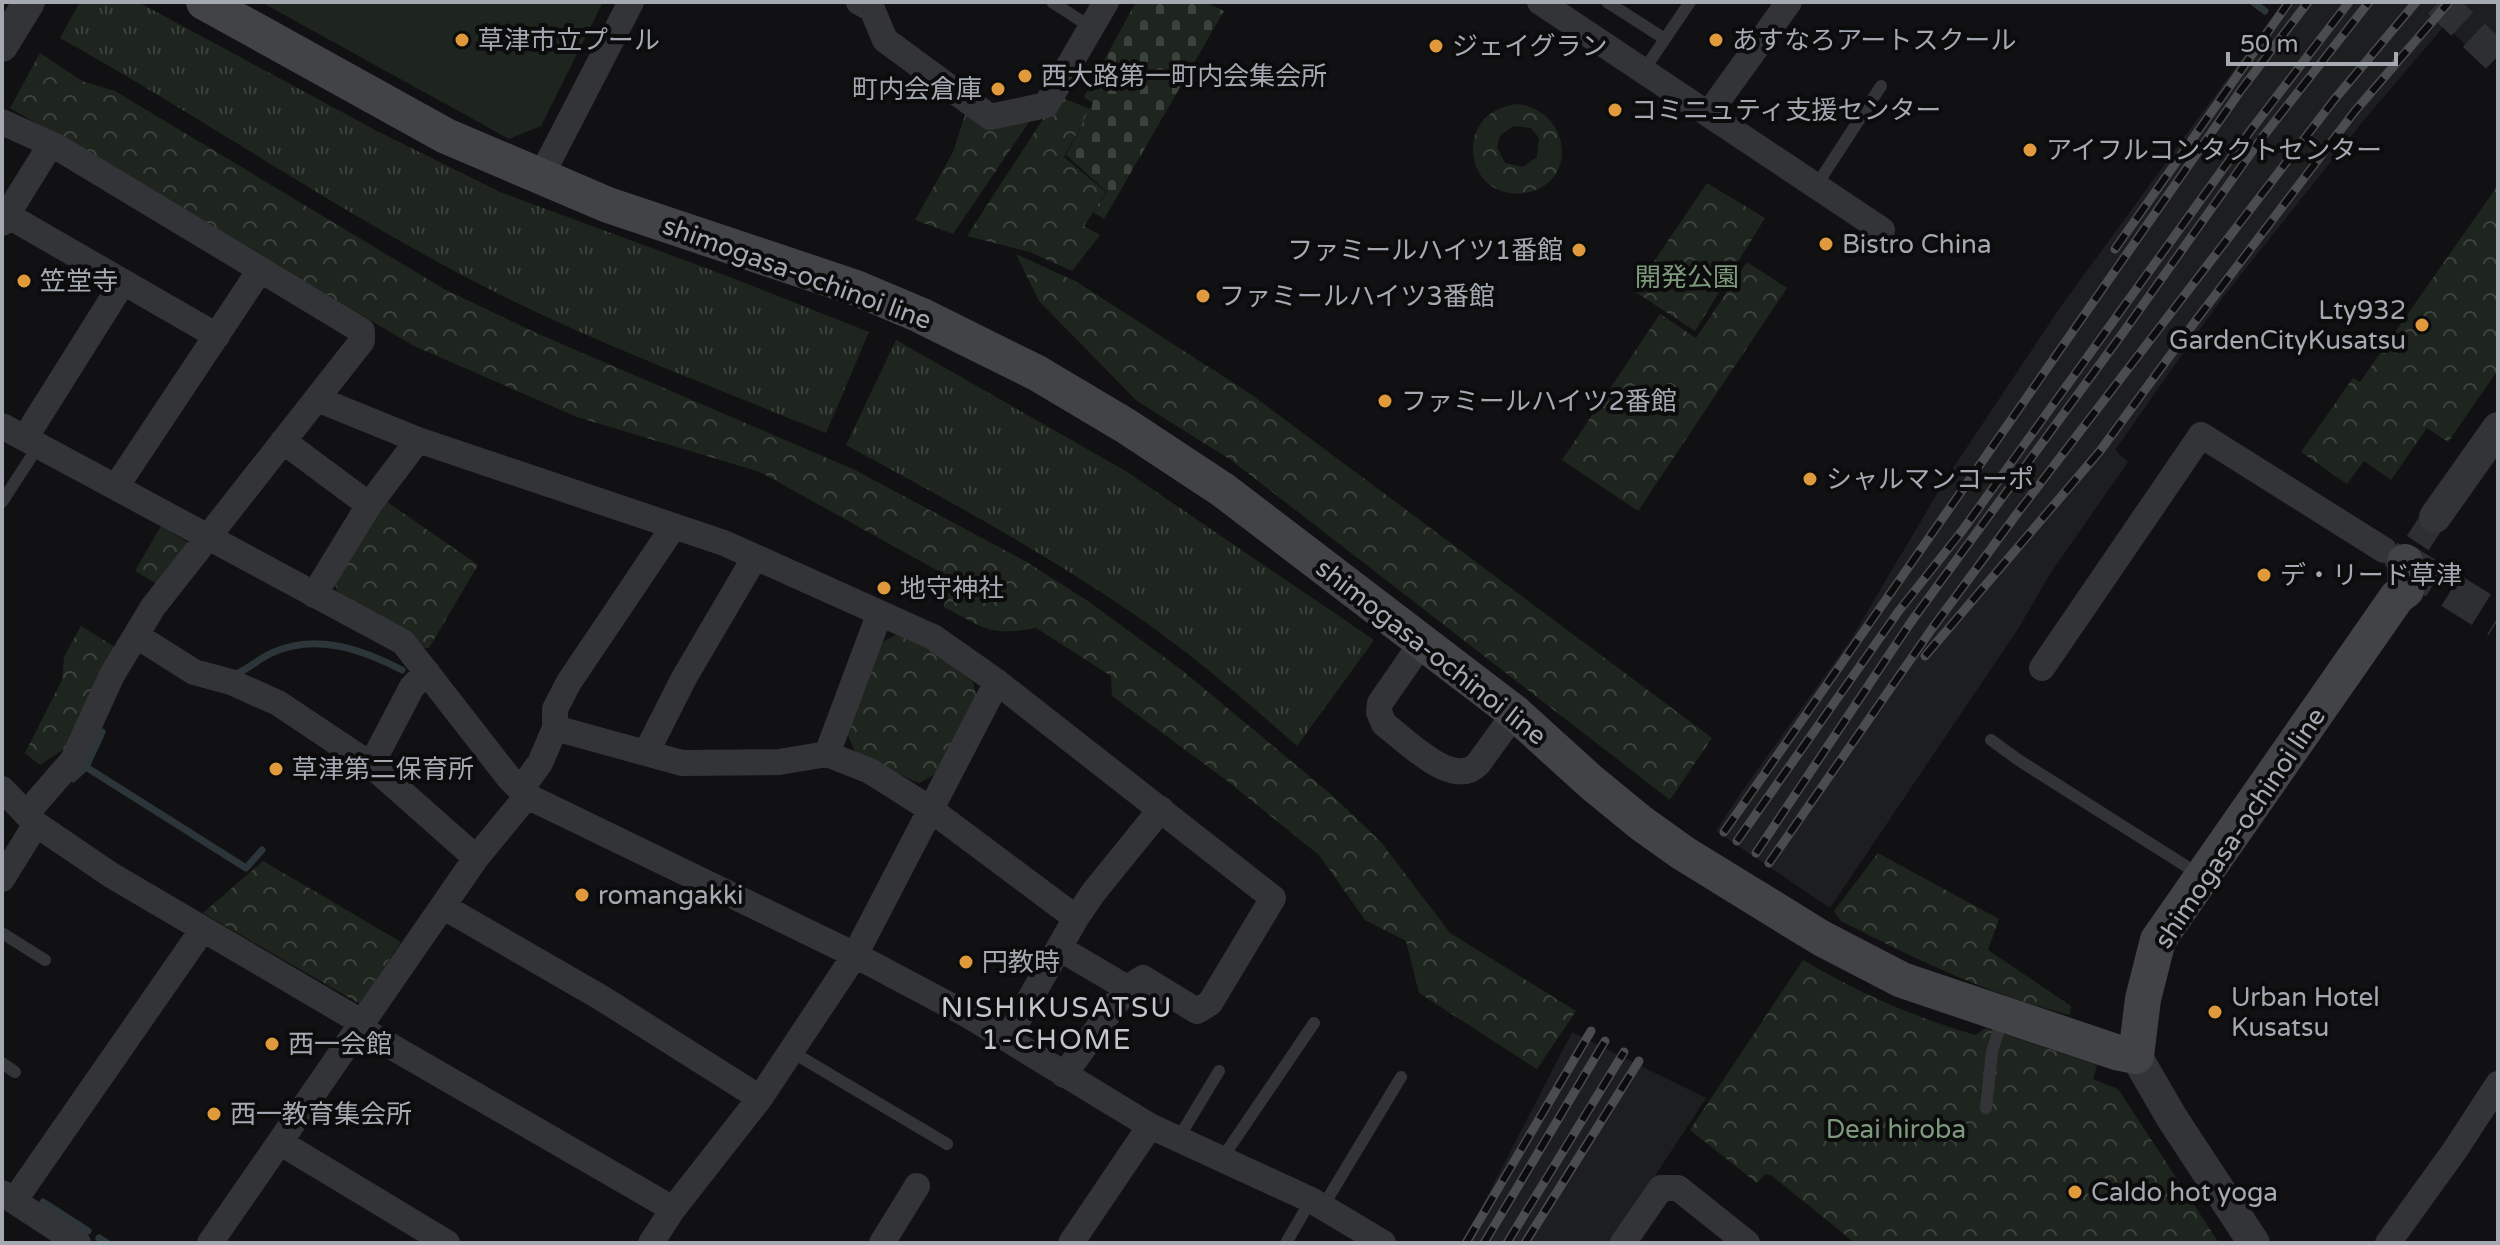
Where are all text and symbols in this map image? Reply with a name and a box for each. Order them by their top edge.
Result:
scale bar [2228,16,2396,66]
place label: 草津市立プール [478,25,660,56]
place label: あすなろアートスクール [1732,25,2016,56]
text: 50 m [2240,30,2298,59]
marker: 草津市立プール [453,31,471,49]
place label: ジェイグラン [1452,31,1607,62]
marker: あすなろアートスクール [1707,31,1725,49]
marker: ジェイグラン [1427,37,1445,55]
place label: 西大路第一町内会集会所 [1041,61,1327,92]
marker: 西大路第一町内会集会所 [1016,67,1034,85]
place label: 町内会倉庫 [852,74,982,105]
marker: 町内会倉庫 [989,80,1007,98]
place label: コミニュティ支援センター [1631,95,1941,126]
marker: コミニュティ支援センター [1606,101,1624,119]
place label: アイフルコンタクトセンター [2046,135,2382,166]
marker: アイフルコンタクトセンター [2021,141,2039,159]
street label: shimogasa-ochinoi line [658,210,936,336]
place label: Bistro China [1842,229,1992,260]
place label: ファミールハイツ1番館 [1287,235,1563,266]
marker: Bistro China [1817,235,1835,253]
marker: ファミールハイツ1番館 [1570,241,1588,259]
park label: 開発公園 [1635,262,1739,293]
place label: 笠堂寺 [40,266,118,297]
marker: 笠堂寺 [15,272,33,290]
place label: ファミールハイツ3番館 [1219,281,1495,312]
marker: ファミールハイツ3番館 [1194,287,1212,305]
place label: Lty932 GardenCityKusatsu [2169,295,2406,356]
marker: Lty932 GardenCityKusatsu [2413,316,2431,334]
place label: ファミールハイツ2番館 [1401,386,1677,417]
marker: ファミールハイツ2番館 [1376,392,1394,410]
place label: シャルマンコーポ [1826,464,2034,495]
marker: シャルマンコーポ [1801,470,1819,488]
street label: shimogasa-ochinoi line [1310,553,1552,751]
place label: デ・リード草津 [2280,560,2462,591]
marker: デ・リード草津 [2255,566,2273,584]
place label: 地守神社 [900,573,1004,604]
marker: 地守神社 [875,579,893,597]
street label: shimogasa-ochinoi line [2148,702,2332,954]
place label: 草津第二保育所 [292,754,474,785]
marker: 草津第二保育所 [267,760,285,778]
place label: romangakki [598,880,744,911]
marker: romangakki [573,886,591,904]
place label: 円教時 [982,947,1060,978]
marker: 円教時 [957,953,975,971]
place label: Urban Hotel Kusatsu [2231,982,2380,1043]
district label: NISHIKUSATSU 1-CHOME [941,991,1173,1057]
marker: Urban Hotel Kusatsu [2206,1003,2224,1021]
place label: 西一会館 [288,1029,392,1060]
marker: 西一会館 [263,1035,281,1053]
place label: 西一教育集会所 [230,1099,412,1130]
marker: 西一教育集会所 [205,1105,223,1123]
park label: Deai hiroba [1826,1114,1966,1145]
place label: Caldo hot yoga [2091,1177,2278,1208]
marker: Caldo hot yoga [2066,1183,2084,1201]

